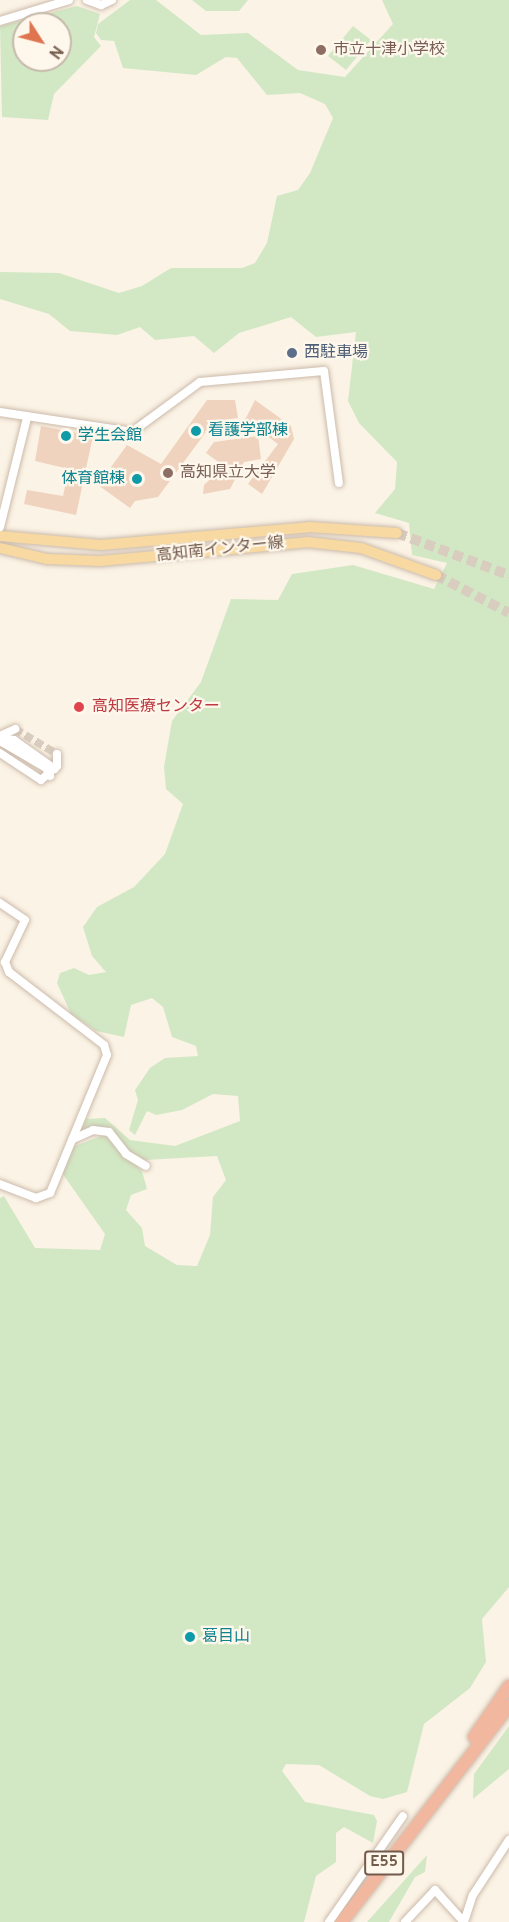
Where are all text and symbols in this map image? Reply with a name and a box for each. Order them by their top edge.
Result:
north arrow [12,12,72,72]
place label: 市立十津小学校 [333,40,445,60]
text: N [43,41,66,62]
marker: 市立十津小学校 [314,43,328,57]
place label: 西駐車場 [304,343,368,363]
marker: 西駐車場 [285,346,299,360]
place label: 看護学部棟 [208,421,288,441]
marker: 看護学部棟 [189,424,203,438]
place label: 学生会館 [78,426,142,446]
marker: 学生会館 [59,429,73,443]
place label: 高知県立大学 [180,463,276,483]
marker: 高知県立大学 [161,466,175,480]
place label: 体育館棟 [61,469,125,489]
marker: 体育館棟 [130,472,144,486]
street label: 高知南インター線 [155,534,285,566]
place label: 高知医療センター [92,697,220,717]
marker: 高知医療センター [70,698,88,716]
place label: 葛目山 [202,1627,250,1647]
marker: 葛目山 [183,1630,197,1644]
road number: E55 [363,1851,405,1875]

